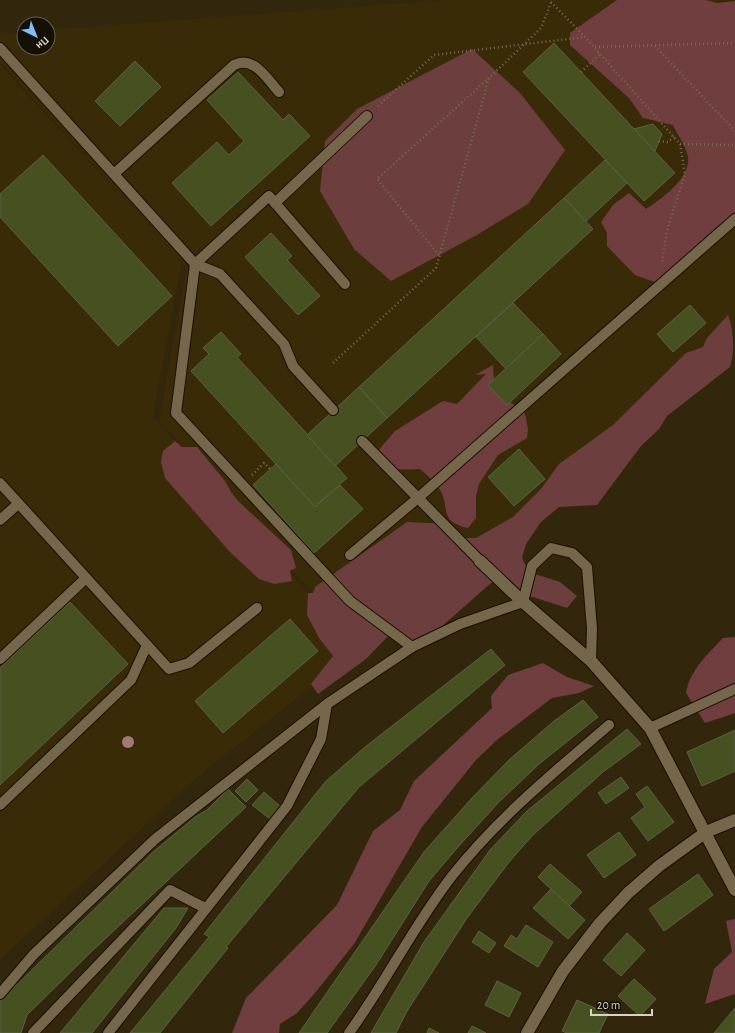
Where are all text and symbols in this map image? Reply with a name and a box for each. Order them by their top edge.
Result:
north arrow [16,16,56,56]
text: Пн [34,34,51,52]
scale bar [591,991,652,1017]
text: 20 m [597,999,620,1011]

